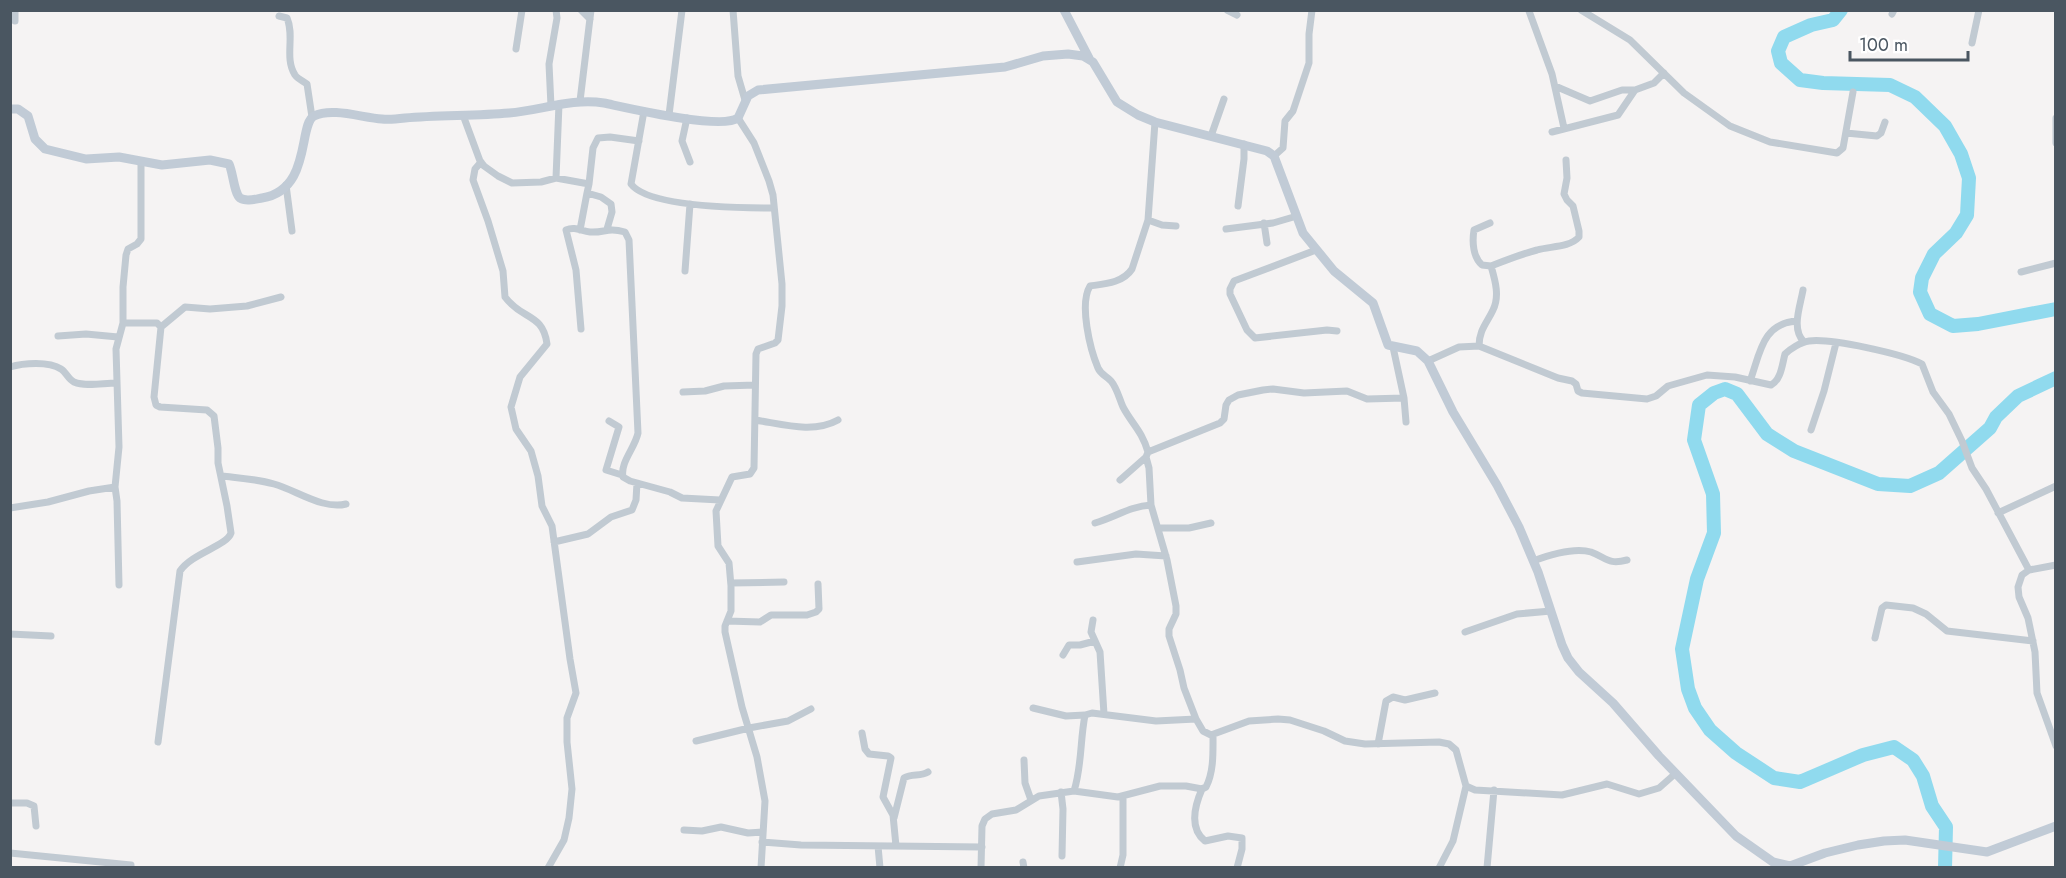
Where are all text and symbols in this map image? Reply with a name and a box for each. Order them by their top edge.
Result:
scale bar [1850,24,1968,62]
text: 100 m [1859,32,1908,58]

